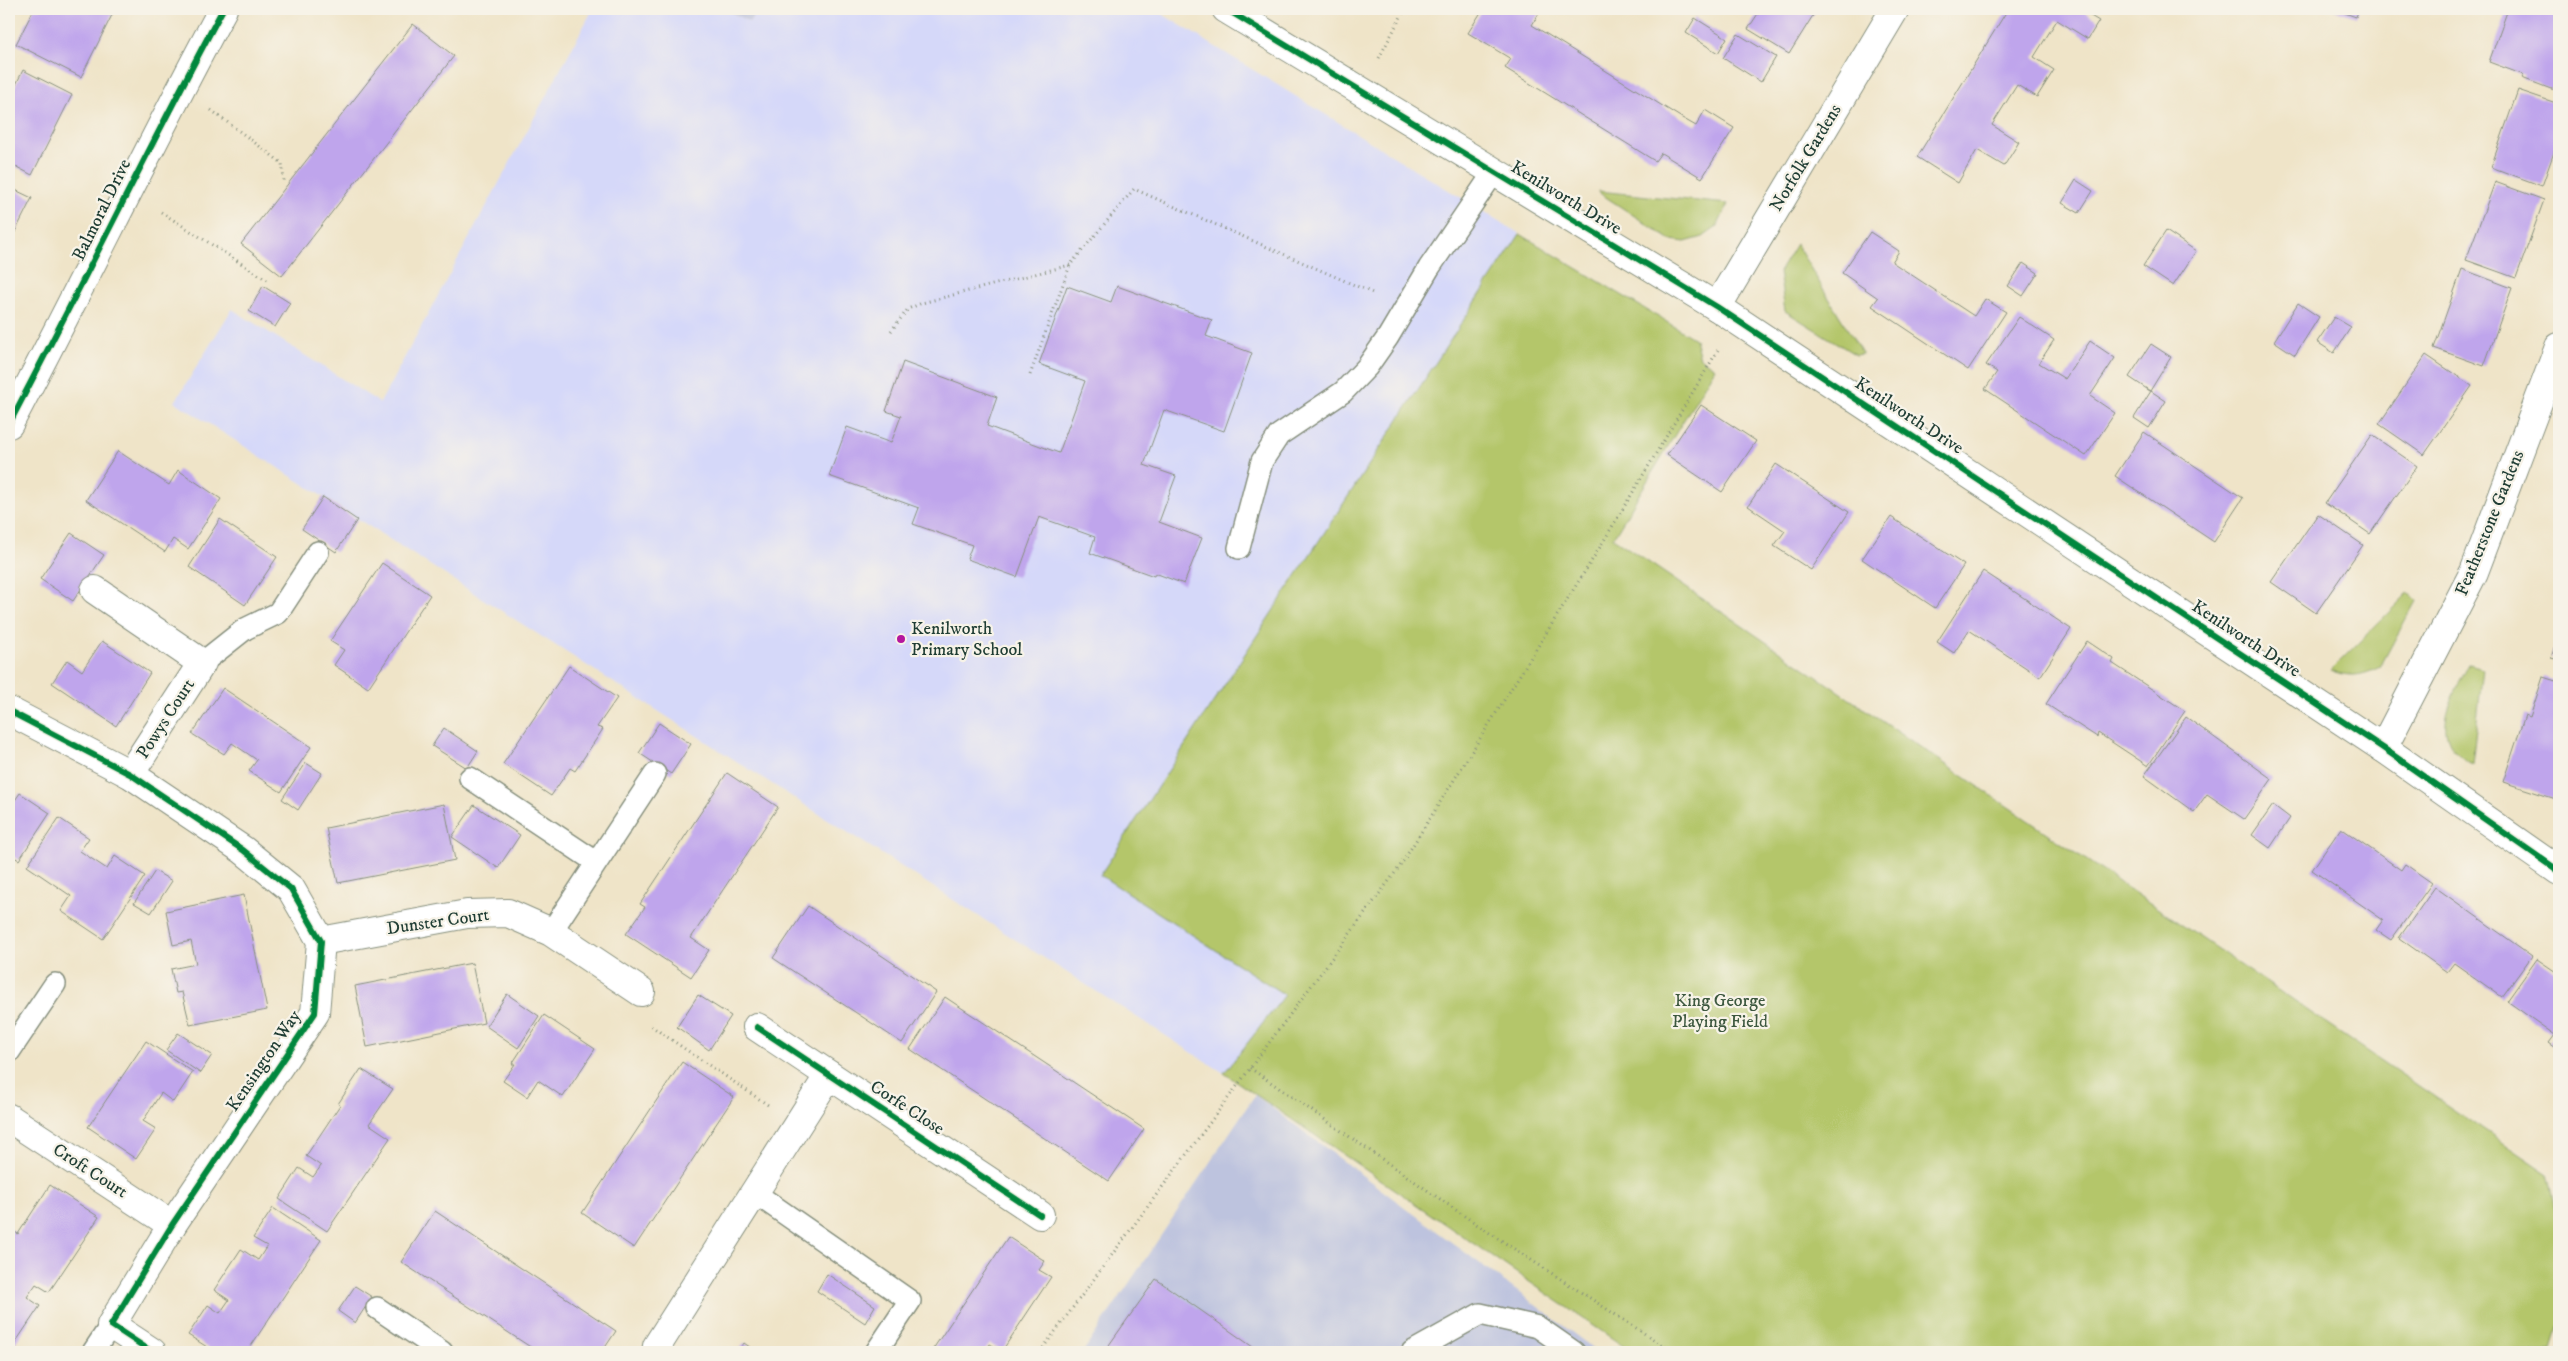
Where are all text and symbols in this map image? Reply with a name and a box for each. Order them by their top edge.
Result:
street label: Norfolk Gardens [1765,100,1847,216]
street label: Balmoral Drive [68,156,136,264]
street label: Kenilworth Drive [1507,156,1625,240]
street label: Kenilworth Drive [1850,373,1968,459]
street label: Featherstone Gardens [2451,447,2529,599]
street label: Kenilworth Drive [2187,596,2305,682]
place label: Kenilworth Primary School [911,618,1023,661]
marker: Kenilworth Primary School [895,633,907,645]
street label: Powys Court [132,675,200,763]
street label: Dunster Court [385,904,491,940]
park label: King George Playing Field [1672,990,1768,1033]
street label: Kensington Way [222,1006,306,1116]
street label: Corfe Close [866,1076,948,1140]
street label: Croft Court [49,1139,132,1203]

